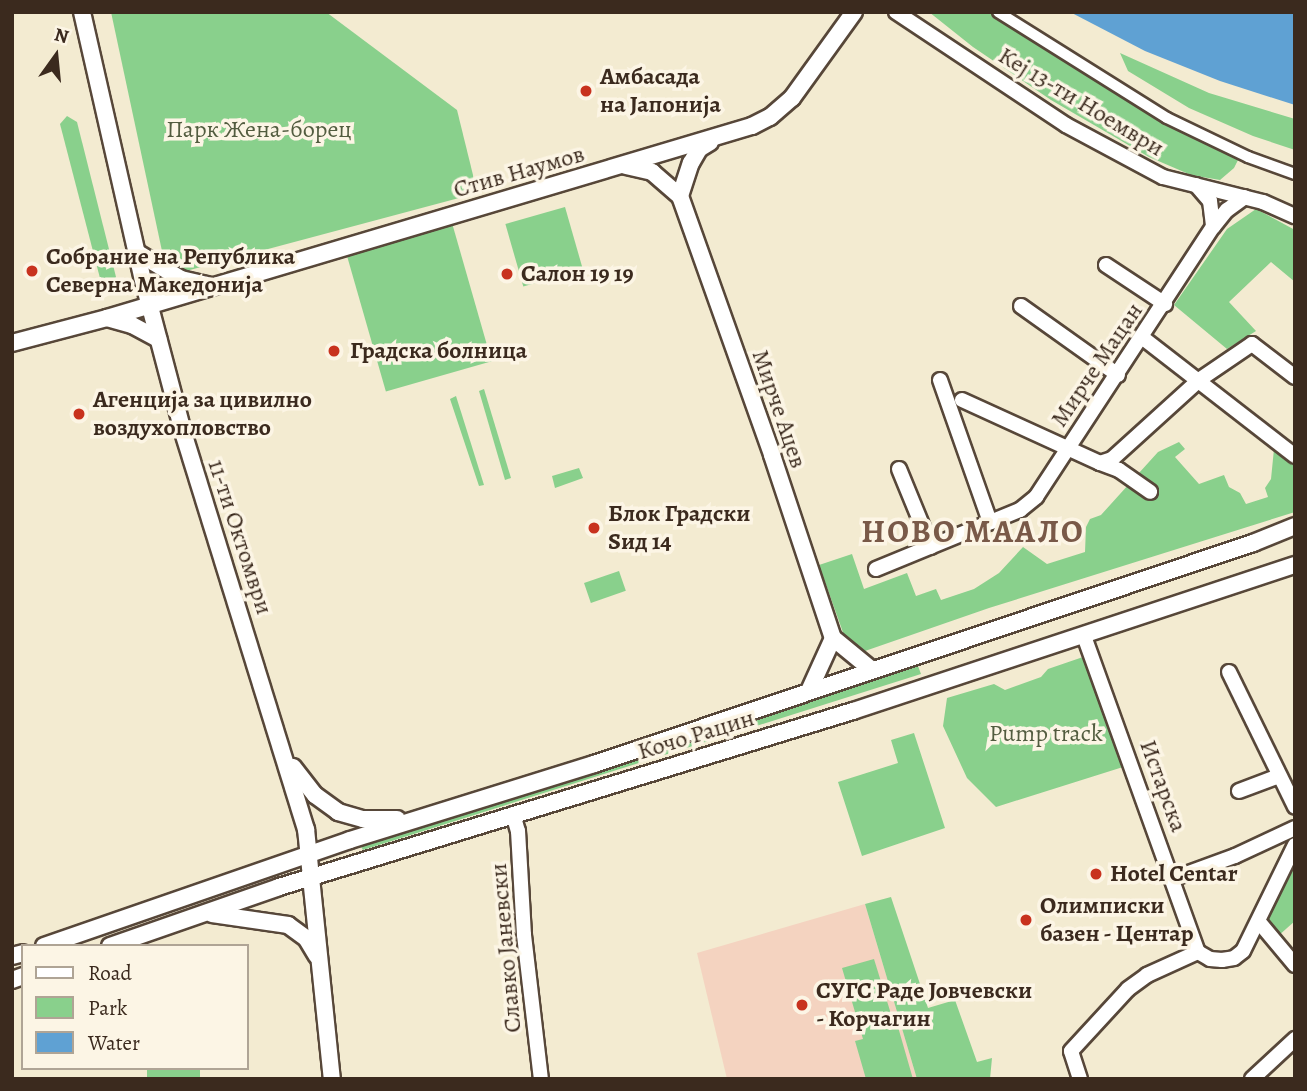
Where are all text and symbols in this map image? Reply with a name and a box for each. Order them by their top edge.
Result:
north arrow [21,21,91,91]
text: N [51,21,71,50]
street label: Кеј 13-ти Ноември [993,41,1169,163]
place label: Амбасада на Јапонија [600,63,721,119]
marker: Амбасада на Јапонија [578,83,594,99]
park label: Парк Жена-борец [166,116,352,144]
street label: Стив Наумов [450,140,588,204]
place label: Собрание на Република Северна Македонија [46,243,295,299]
place label: Салон 19 19 [521,260,634,288]
marker: Собрание на Република Северна Македонија [24,263,40,279]
marker: Салон 19 19 [499,266,515,282]
street label: Мирче Мацан [1045,297,1149,433]
place label: Градска болница [350,337,527,365]
marker: Градска болница [324,341,344,361]
street label: Мирче Ацев [745,346,813,472]
place label: Агенција за цивилно воздухопловство [93,386,312,442]
marker: Агенција за цивилно воздухопловство [71,406,87,422]
street label: 11-ти Октомври [201,456,279,618]
place label: Блок Градски Sид 14 [608,500,750,556]
district label: НОВО МААЛО [863,512,1083,550]
marker: Блок Градски Sид 14 [586,520,602,536]
street label: Кочо Рацин [634,704,758,766]
park label: Pump track [989,720,1103,748]
street label: Истарска [1133,736,1193,836]
place label: Hotel Centar [1110,860,1238,888]
street label: Славко Јаневски [484,862,528,1034]
marker: Hotel Centar [1088,866,1104,882]
place label: Олимписки базен - Центар [1040,892,1195,948]
marker: Олимписки базен - Центар [1018,912,1034,928]
legend [21,944,248,1070]
text: Road [88,959,132,987]
place label: СУГС Раде Јовчевски - Корчагин [816,977,1032,1033]
text: Park [88,994,127,1022]
marker: СУГС Раде Јовчевски - Корчагин [794,997,810,1013]
text: Water [88,1029,140,1057]

